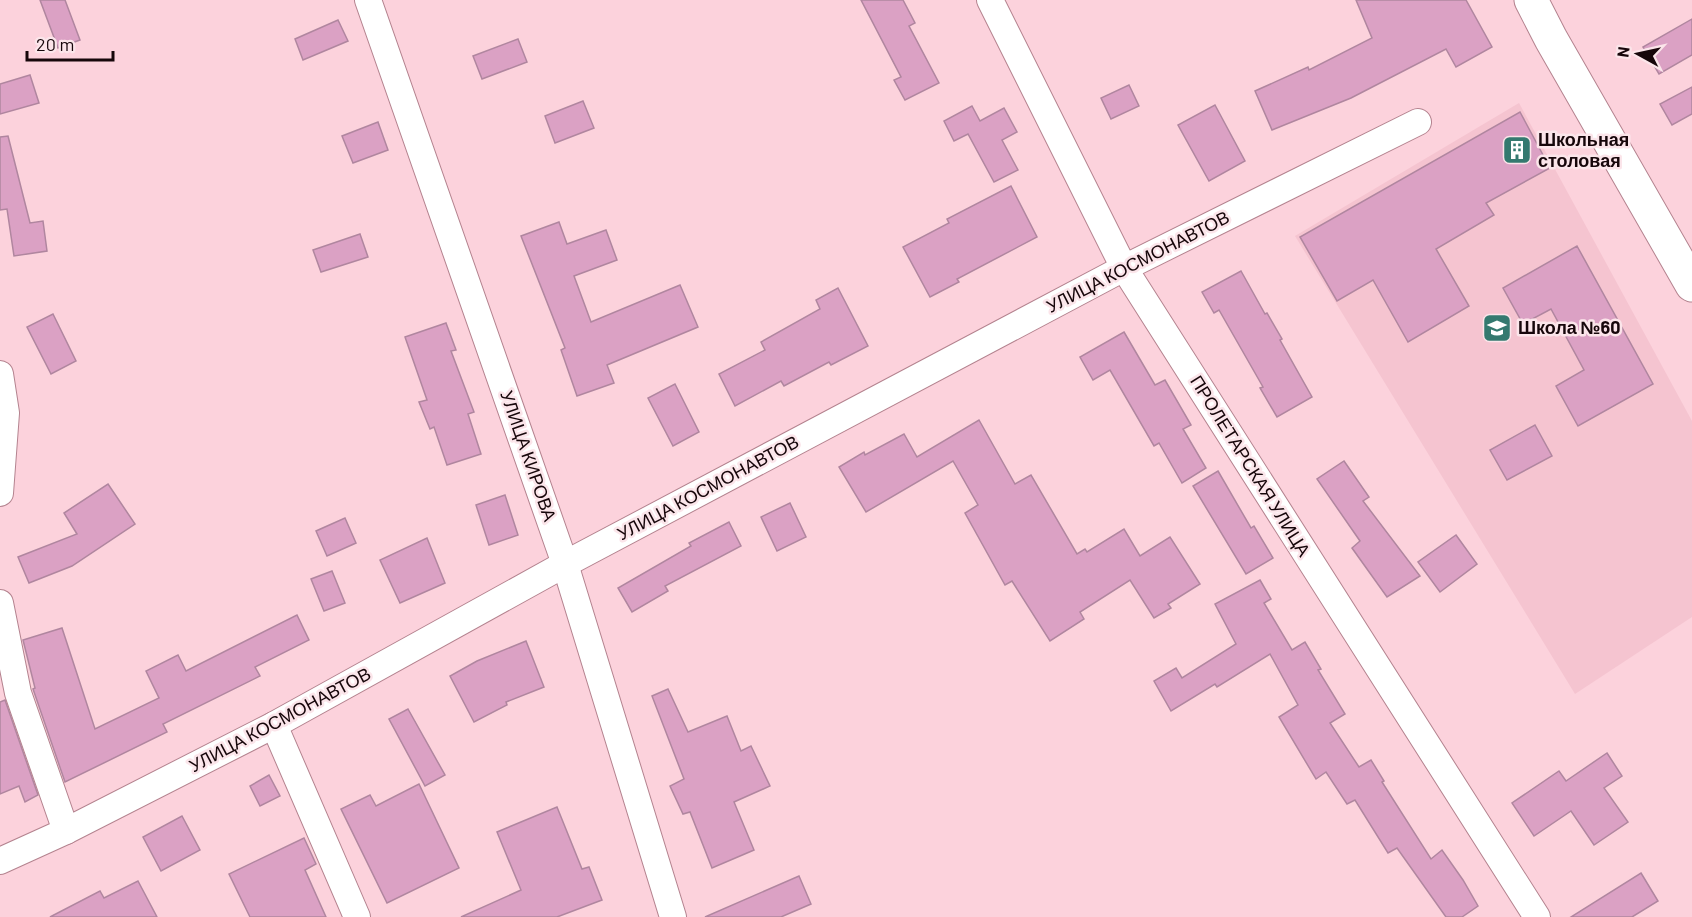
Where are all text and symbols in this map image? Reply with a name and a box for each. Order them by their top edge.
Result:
scale bar [27,24,112,62]
north arrow [1608,24,1668,84]
text: 20 m [36,33,74,55]
text: N [1613,45,1633,58]
place label: Школьная столовая [1538,128,1629,171]
building icon: Школьная столовая [1501,134,1533,166]
street label: УЛИЦА КОСМОНАВТОВ [1042,205,1233,317]
school or university icon: Школа №60 [1481,312,1513,344]
place label: Школа №60 [1518,316,1620,338]
street label: ПРОЛЕТАРСКАЯ УЛИЦА [1186,371,1316,560]
street label: УЛИЦА КИРОВА [496,387,562,524]
street label: УЛИЦА КОСМОНАВТОВ [613,430,802,544]
street label: УЛИЦА КОСМОНАВТОВ [185,662,374,776]

